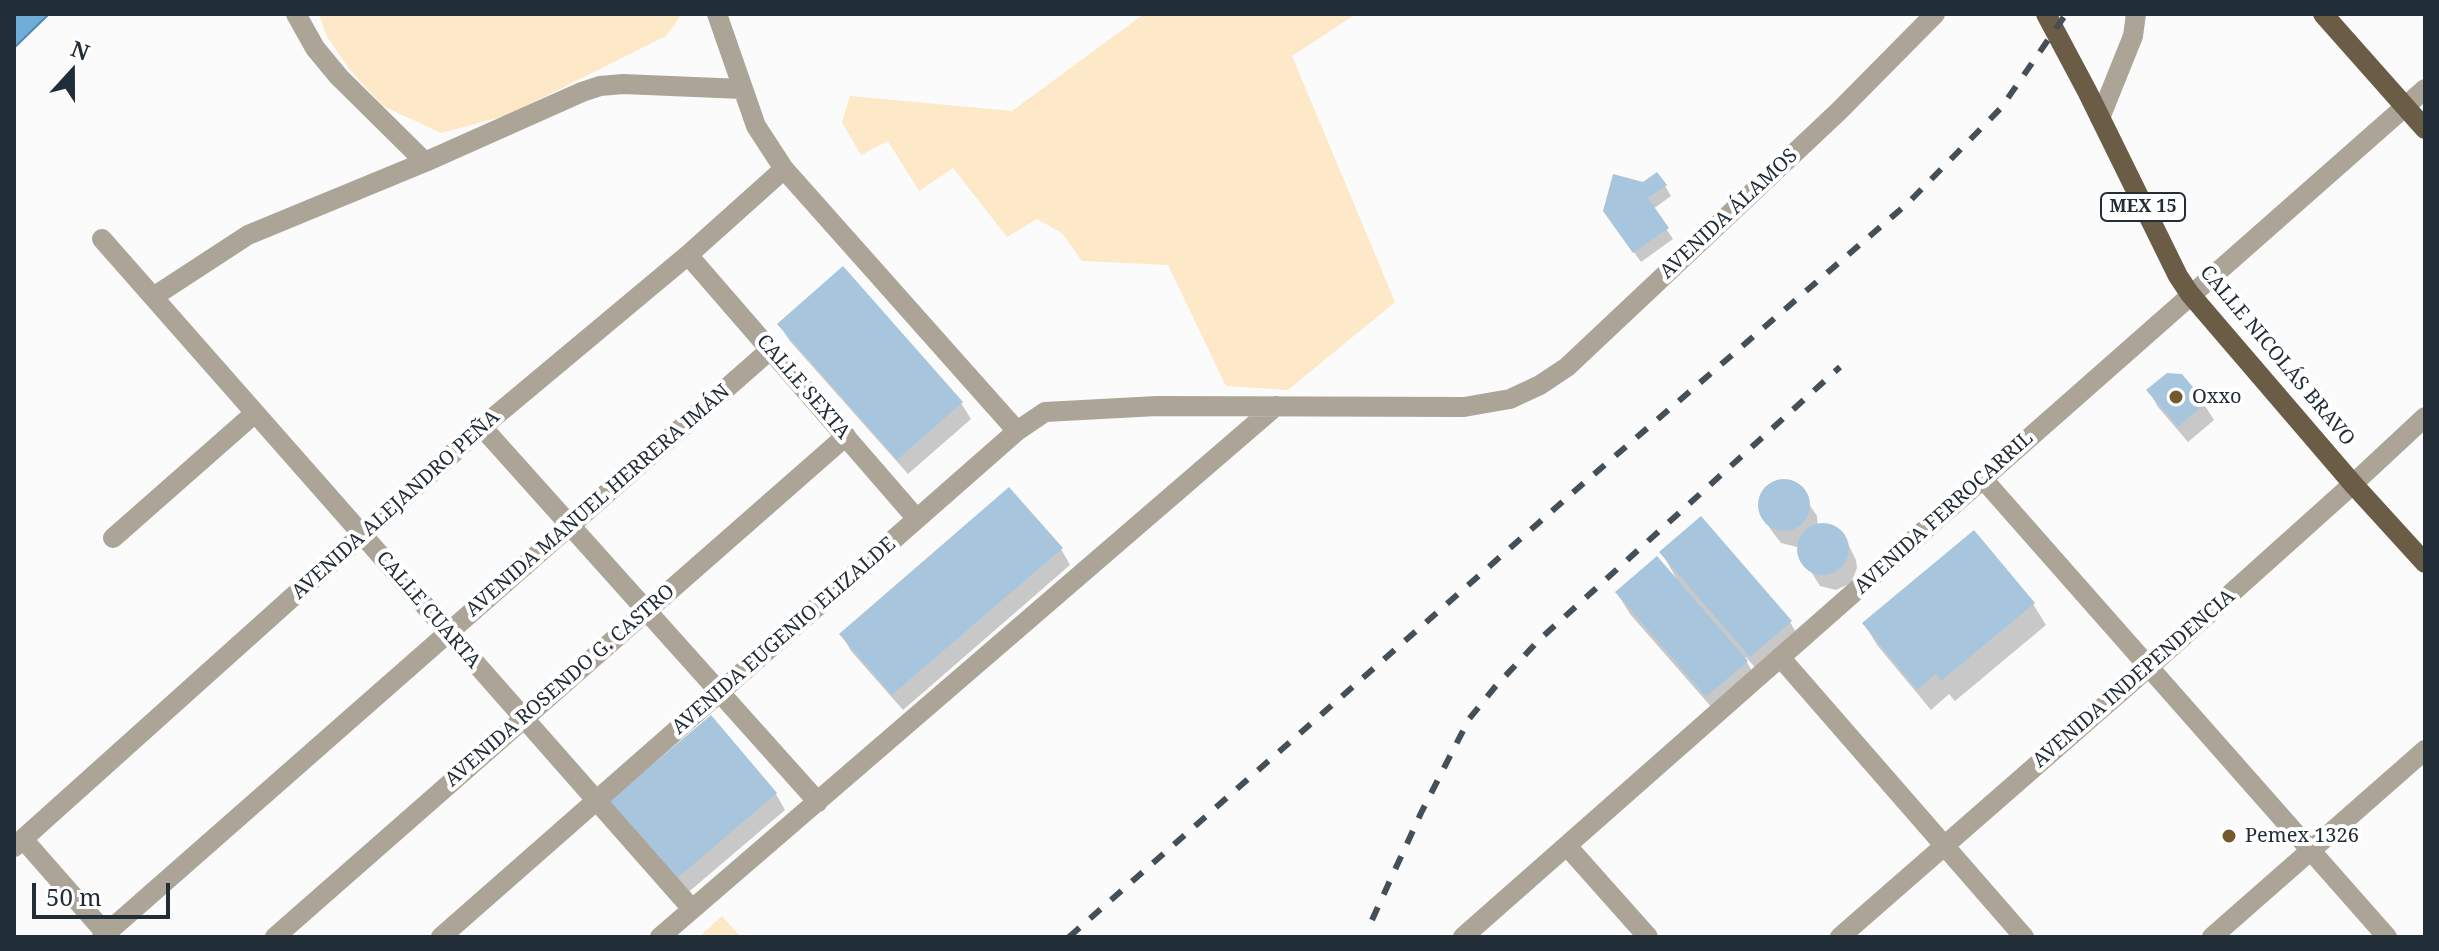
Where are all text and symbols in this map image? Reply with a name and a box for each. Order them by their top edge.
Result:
north arrow [32,32,112,112]
text: N [67,32,94,67]
street label: AVENIDA ÁLAMOS [1655,144,1803,284]
road number: MEX 15 [2101,193,2185,221]
street label: CALLE NICOLÁS BRAVO [2195,261,2359,451]
street label: CALLE SEXTA [751,330,855,444]
street label: AVENIDA MANUEL HERRERA IMÁN [461,380,735,622]
place label: Oxxo [2192,385,2241,409]
marker: Oxxo [2167,388,2185,406]
street label: AVENIDA ALEJANDRO PEÑA [287,405,505,605]
street label: AVENIDA FERROCARRIL [1850,427,2038,599]
street label: AVENIDA EUGENIO ELIZALDE [667,532,901,740]
street label: CALLE CUARTA [371,547,485,673]
street label: AVENIDA ROSENDO G. CASTRO [440,580,680,792]
street label: AVENIDA INDEPENDENCIA [2028,585,2240,773]
place label: Pemex 1326 [2245,824,2359,848]
marker: Pemex 1326 [2220,827,2238,845]
scale bar [36,867,174,917]
text: 50 m [46,880,102,913]

